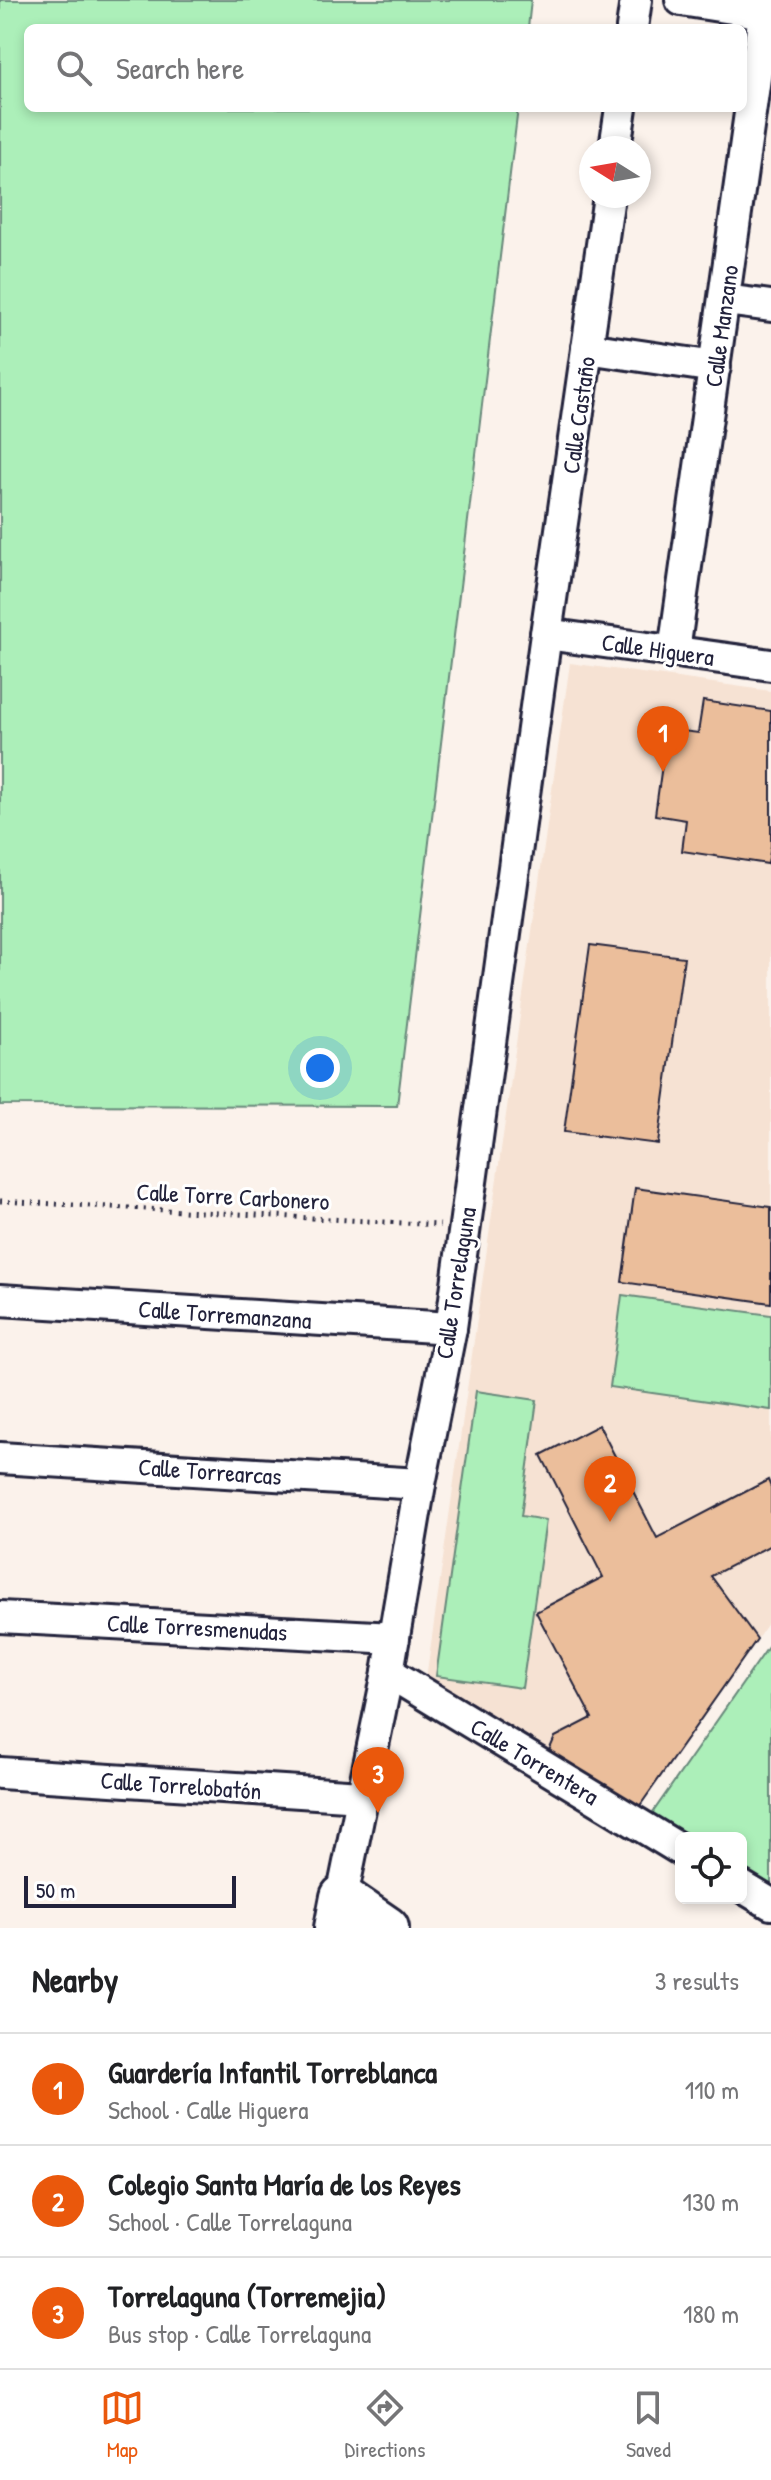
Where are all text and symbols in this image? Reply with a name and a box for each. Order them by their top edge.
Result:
search box [24,24,747,112]
icon: search [52,46,96,90]
text: Search here [116,48,244,88]
north arrow [579,136,651,208]
street label: Calle Manzano [697,263,745,389]
street label: Calle Castaño [554,354,602,476]
street label: Calle Higuera [600,625,716,673]
pin: 1 [637,706,689,772]
your location [300,1048,340,1088]
street label: Calle Torre Carbonero [136,1175,331,1217]
street label: Calle Torrelaguna [427,1205,483,1361]
street label: Calle Torremanzana [137,1292,313,1336]
street label: Calle Torrearcas [137,1450,283,1492]
pin: 2 [584,1456,636,1522]
street label: Calle Torresmenudas [106,1606,288,1648]
street label: Calle Torrentera [465,1710,605,1812]
pin: 3 [352,1747,404,1813]
street label: Calle Torrelobatón [100,1763,262,1807]
map controls [675,1832,747,1904]
button: locate [675,1832,747,1904]
scale bar [24,1872,236,1908]
text: 50 m [36,1875,75,1905]
text: Nearby [32,1957,118,2003]
text: 3 results [655,1963,739,1998]
text: Guardería Infantil Torreblanca [108,2052,437,2092]
text: 1 [53,2072,63,2107]
text: 110 m [685,2072,739,2107]
text: School · Calle Higuera [108,2092,308,2127]
text: Colegio Santa María de los Reyes [108,2164,461,2204]
text: 2 [52,2184,64,2219]
text: 130 m [683,2184,739,2219]
text: School · Calle Torrelaguna [108,2204,352,2239]
text: Torrelaguna (Torremejia) [108,2276,386,2316]
text: 3 [52,2296,64,2331]
text: 180 m [683,2296,739,2331]
text: Bus stop · Calle Torrelaguna [108,2316,371,2351]
tab: Map [100,2386,144,2464]
tab: Directions [345,2386,426,2464]
tab: Saved [626,2386,671,2464]

